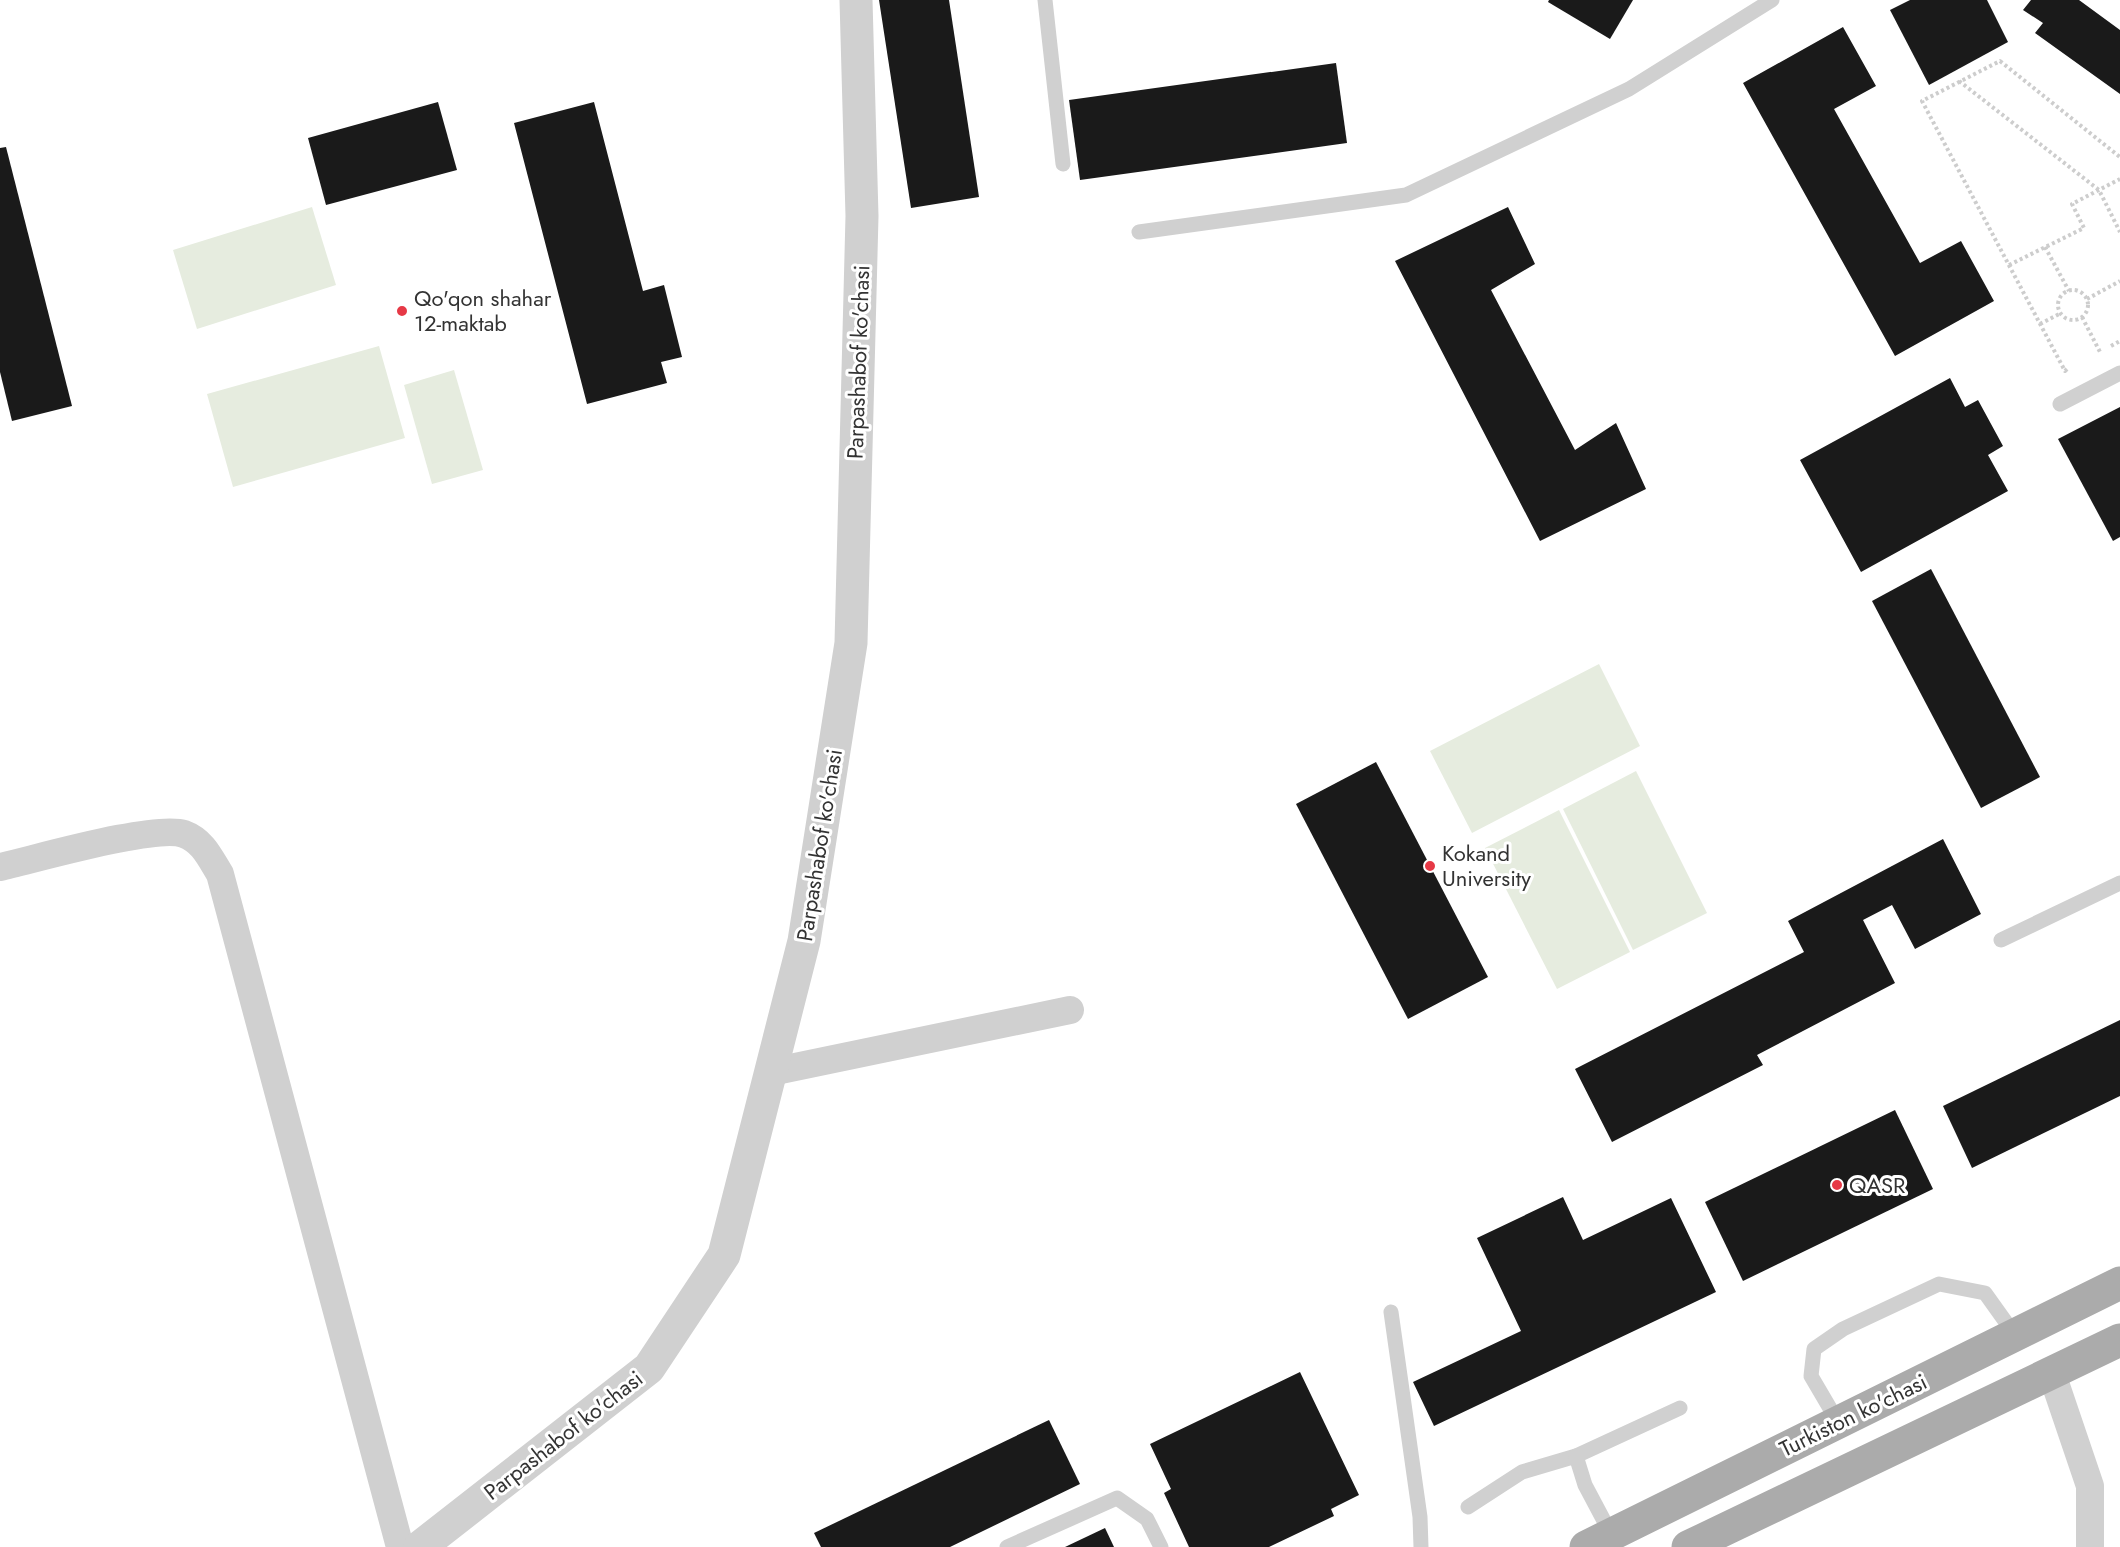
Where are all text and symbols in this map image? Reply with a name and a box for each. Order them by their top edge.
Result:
street label: Parpashabof ko'chasi [839,264,877,460]
place label: Qo'qon shahar 12-maktab [414,282,552,339]
marker: Qo'qon shahar 12-maktab [395,304,409,318]
street label: Parpashabof ko'chasi [788,747,850,943]
place label: Kokand University [1442,837,1531,894]
marker: Kokand University [1423,859,1437,873]
place label: QASR [1849,1169,1906,1201]
marker: QASR [1830,1178,1844,1192]
street label: Parpashabof ko'chasi [477,1363,649,1507]
street label: Turkiston ko'chasi [1774,1365,1932,1465]

